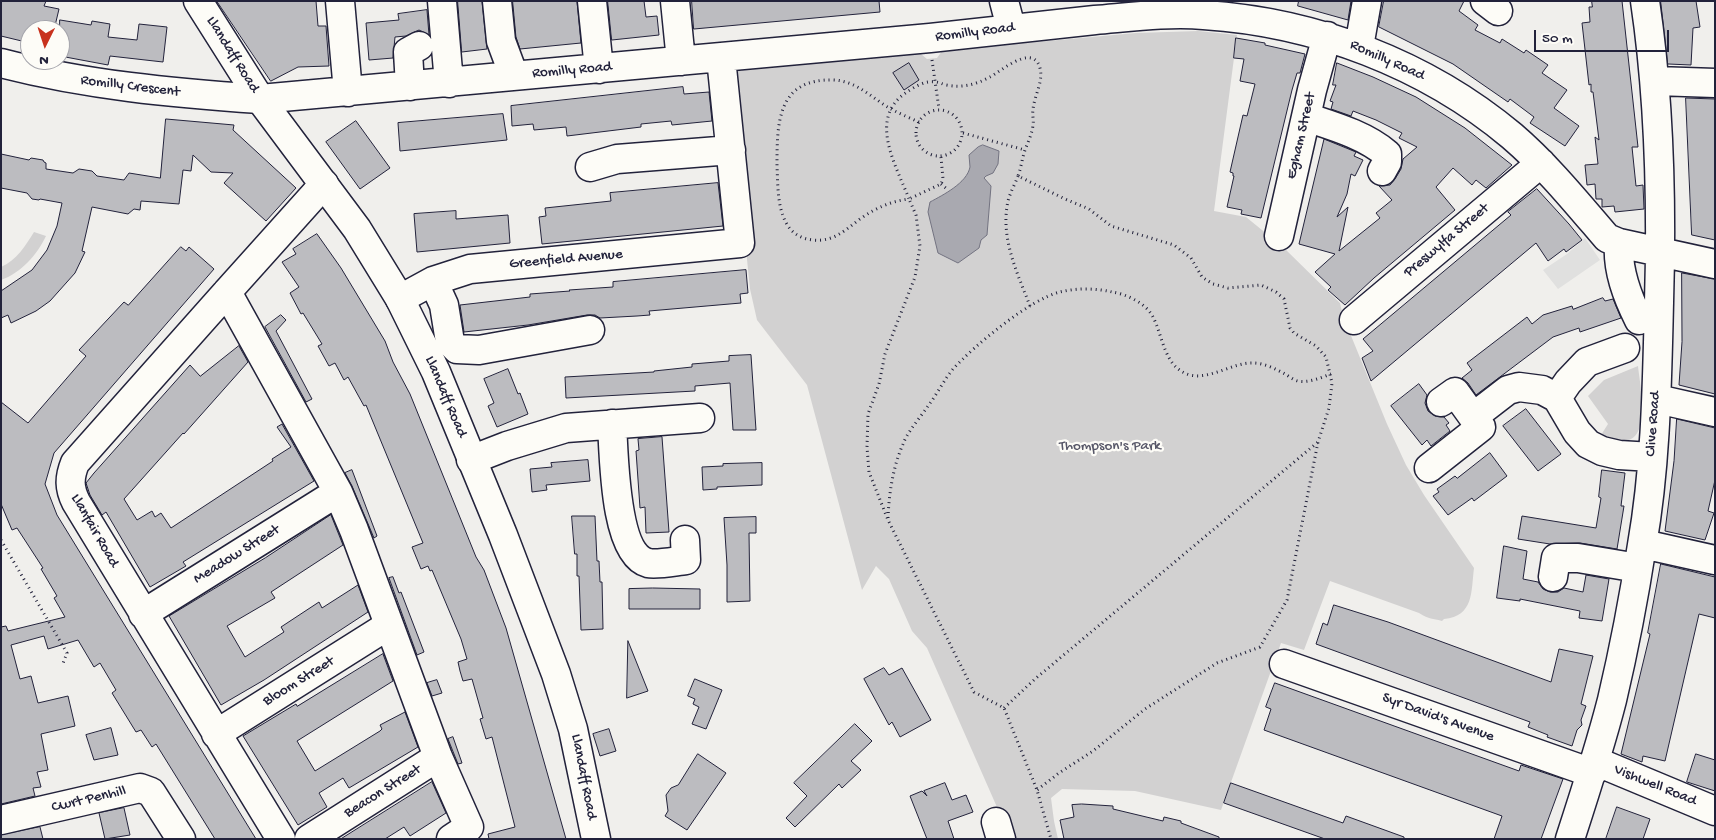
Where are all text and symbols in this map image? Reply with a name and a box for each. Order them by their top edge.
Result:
street label: Llandaff Road [201,13,263,97]
street label: Romilly Road [934,19,1016,47]
north arrow [20,20,70,70]
scale bar [1536,20,1671,52]
text: 50 m [1542,30,1573,48]
street label: Romilly Road [1347,37,1427,85]
text: N [39,51,49,68]
street label: Romilly Road [531,59,613,83]
street label: Romilly Crescent [79,72,181,102]
street label: Egham Street [1283,91,1321,181]
street label: Preswylfa Street [1401,200,1493,282]
street label: Greenfield Avenue [509,246,623,274]
street label: Llandaff Road [420,354,470,440]
street label: Clive Road [1643,391,1665,457]
park label: Thompson's Park [1059,438,1161,456]
street label: Llanfair Road [66,491,122,571]
street label: Meadow Street [191,521,283,589]
street label: Bloom Street [260,653,338,711]
street label: Syr David's Avenue [1380,689,1496,747]
street label: Llandaff Road [566,733,600,821]
street label: Beacon Street [341,761,425,823]
street label: Vishwell Road [1611,761,1699,811]
street label: Cwrt Penhill [50,783,128,817]

